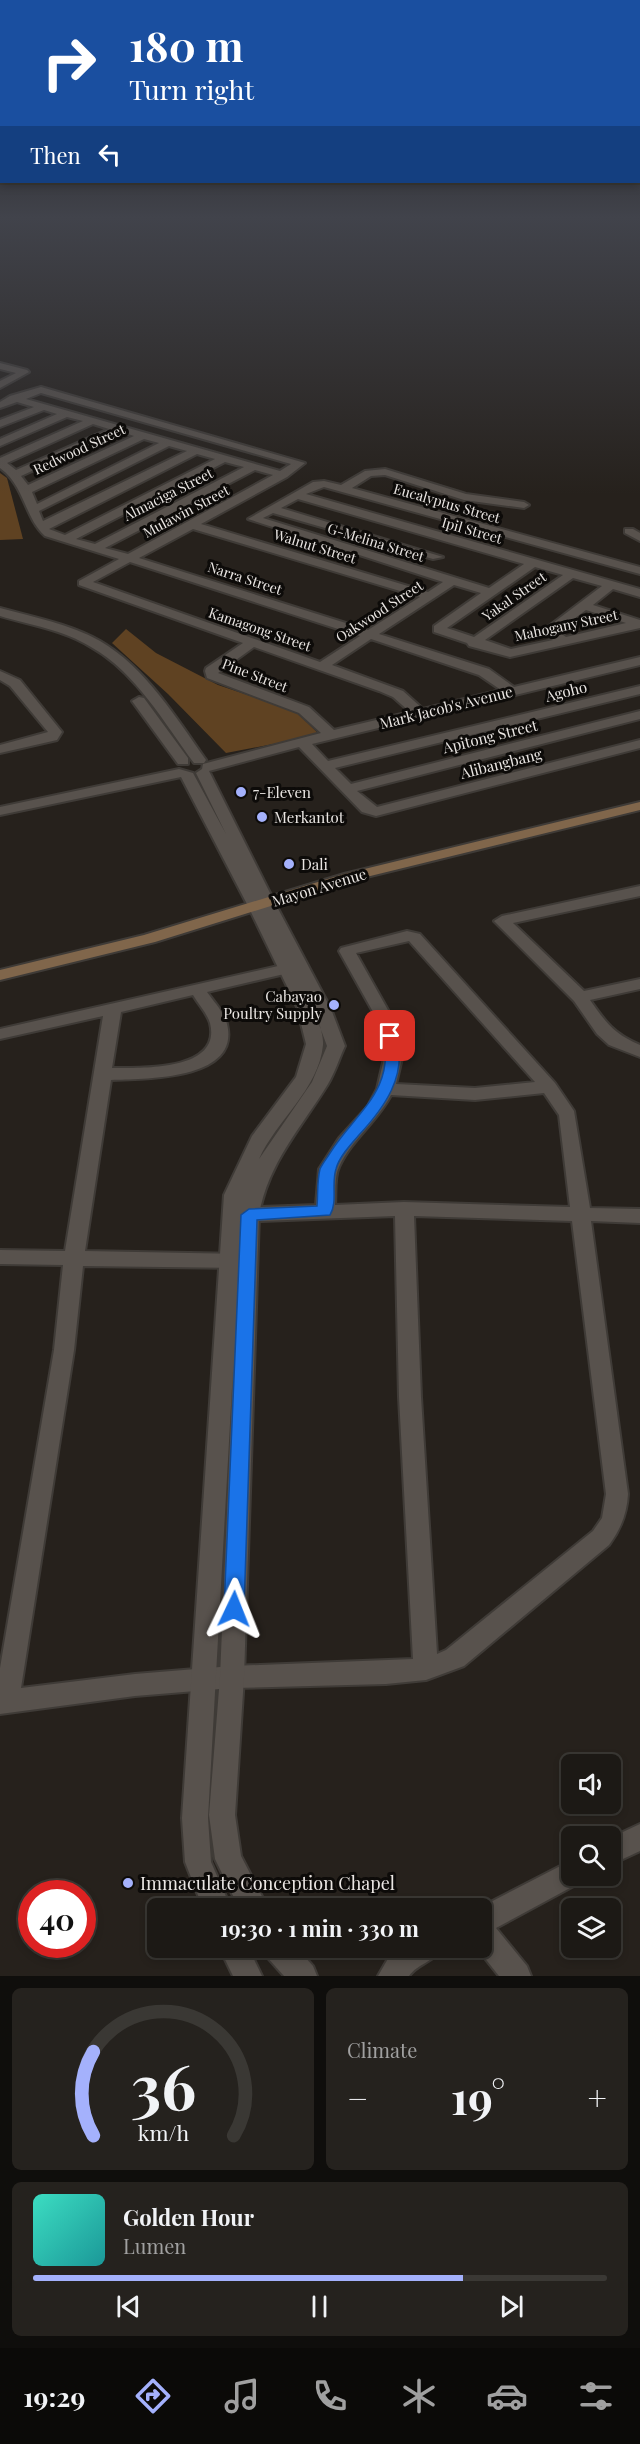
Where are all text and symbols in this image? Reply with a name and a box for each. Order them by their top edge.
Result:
text: 180 m [129,17,244,73]
icon: right [30,24,108,102]
text: Turn right [129,71,254,107]
icon: left [93,138,126,171]
text: Then [30,140,81,170]
street label: Redwood Street [30,419,129,479]
street label: Almaciga Street [119,463,217,525]
street label: Eucalyptus Street [391,479,504,528]
street label: Mulawin Street [139,480,233,542]
street label: Ipil Street [440,512,505,548]
street label: G-Melina Street [325,518,428,566]
street label: Walnut Street [271,524,360,568]
street label: Narra Street [205,557,285,599]
street label: Yakal Street [477,566,551,626]
street label: Oakwood Street [332,575,427,646]
street label: Kamagong Street [206,603,315,656]
street label: Mahogany Street [513,605,620,645]
street label: Pine Street [219,654,291,697]
street label: Agoho [542,676,589,706]
street label: Mark Jacob's Avenue [377,681,515,733]
street label: Apitong Street [440,714,540,758]
street label: Alibangbang [457,743,544,783]
place label: 7-Eleven [253,782,311,802]
marker: 7-Eleven [234,785,248,799]
place label: Merkantot [274,807,345,827]
marker: Merkantot [255,810,269,824]
place label: Dali [301,854,329,874]
marker: Dali [282,857,296,871]
street label: Mayon Avenue [269,863,369,911]
place label: Cabayao Poultry Supply [223,986,322,1023]
marker: Cabayao Poultry Supply [327,998,341,1012]
pin [364,1010,415,1061]
icon: arrive [373,1019,406,1052]
position arrow [202,1577,266,1641]
map controls [561,1754,621,1958]
button: sound [561,1754,621,1814]
button: search [561,1826,621,1886]
place label: Immaculate Conception Chapel [140,1871,395,1895]
marker: Immaculate Conception Chapel [121,1876,135,1890]
speed limit sign: 40 [18,1880,96,1958]
button: layers [561,1898,621,1958]
text: 19:30 · 1 min · 330 m [220,1913,419,1943]
text: Climate [347,2036,417,2063]
text: 36 [130,2042,196,2126]
text: 19° [451,2066,505,2126]
text: − [347,2075,368,2119]
text: + [588,2075,607,2119]
text: km/h [137,2118,189,2146]
text: Golden Hour [123,2202,254,2232]
text: Lumen [123,2232,186,2259]
icon: previous [112,2290,145,2323]
icon: pause [303,2290,336,2323]
icon: next [495,2290,528,2323]
icon: directions [132,2375,174,2417]
icon: music [221,2375,263,2417]
icon: phone [309,2375,351,2417]
icon: climate [398,2375,440,2417]
icon: car [486,2375,528,2417]
icon: filters [575,2375,617,2417]
text: 19:29 [23,2378,85,2414]

